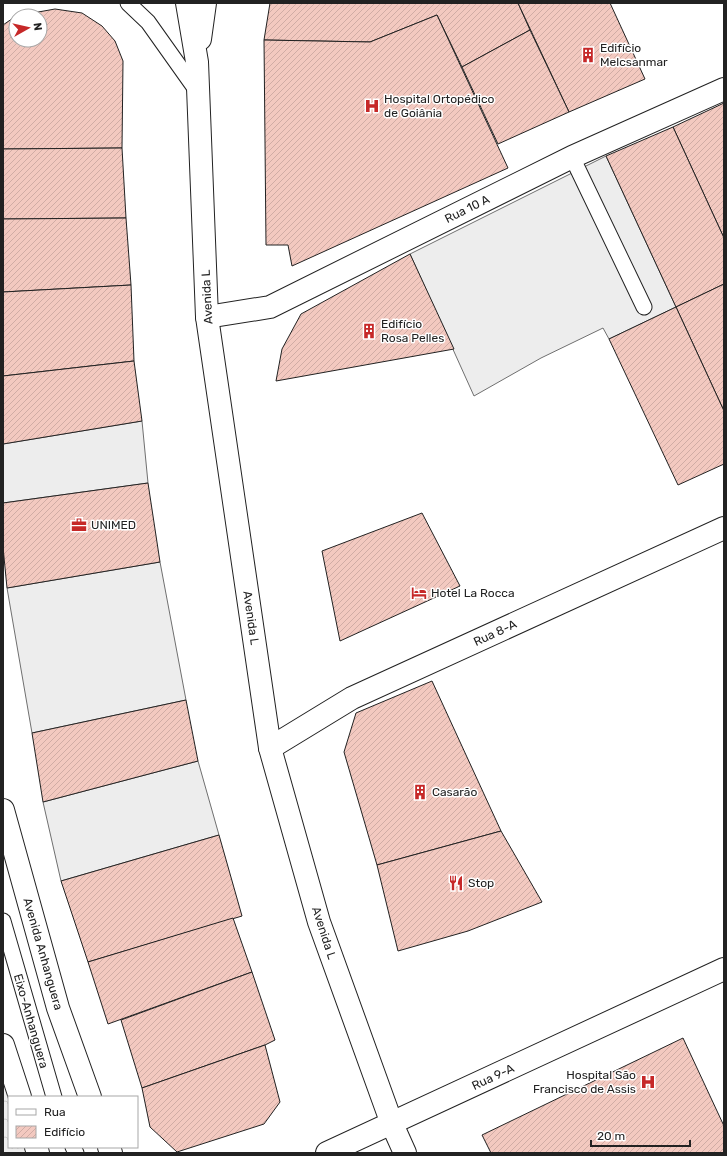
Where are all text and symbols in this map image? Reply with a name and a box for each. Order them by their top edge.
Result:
north arrow [8,8,48,48]
text: N [30,22,44,32]
place label: Edifício Melcsanmar [600,41,668,69]
building icon: Edifício Melcsanmar [579,46,597,64]
place label: Hospital Ortopédico de Goiânia [384,92,495,120]
hospital icon: Hospital Ortopédico de Goiânia [363,97,381,115]
street label: Rua 10 A [442,192,492,226]
street label: Avenida L [199,269,215,325]
place label: Edifício Rosa Pelles [381,317,444,345]
building icon: Edifício Rosa Pelles [360,322,378,340]
office icon: UNIMED [70,516,88,534]
place label: UNIMED [91,518,136,532]
hotel icon: Hotel La Rocca [410,584,428,602]
place label: Hotel La Rocca [431,586,515,600]
street label: Avenida L [240,590,262,646]
street label: Rua 8-A [471,617,519,649]
building icon: Casarão [411,783,429,801]
place label: Casarão [432,785,477,799]
restaurant icon: Stop [447,874,465,892]
place label: Stop [468,876,494,890]
street label: Avenida Anhanguera [20,896,66,1012]
street label: Avenida L [309,905,339,961]
street label: Eixo-Anhanguera [11,972,51,1070]
street label: Rua 9-A [470,1061,516,1093]
place label: Hospital São Francisco de Assis [533,1068,636,1096]
hospital icon: Hospital São Francisco de Assis [639,1073,657,1091]
legend [8,1096,138,1148]
text: Rua [44,1105,66,1119]
scale bar [591,1122,690,1148]
text: Edifício [44,1125,85,1139]
text: 20 m [597,1129,625,1143]

